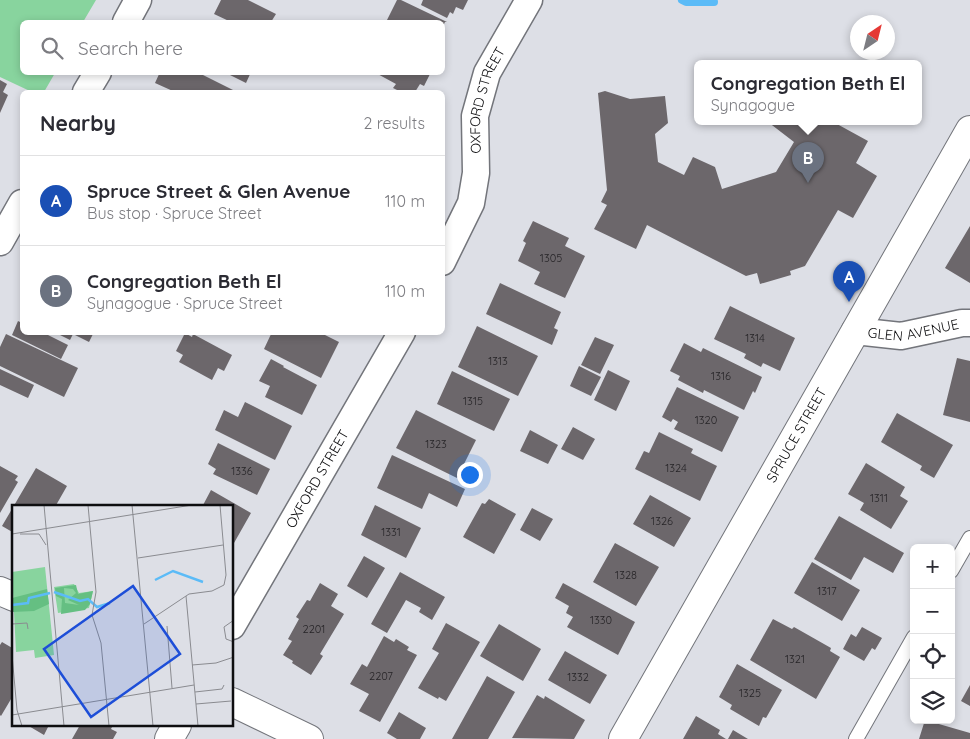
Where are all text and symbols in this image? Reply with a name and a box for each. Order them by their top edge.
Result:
north arrow [850,15,895,60]
search box [20,20,445,75]
icon: search [38,34,66,62]
text: Search here [78,36,183,60]
street label: OXFORD STREET [466,44,509,154]
popup [694,60,922,125]
text: Congregation Beth El [711,71,905,95]
text: Synagogue [711,95,795,115]
text: Nearby [40,110,116,136]
text: 2 results [363,113,425,133]
pin: B [792,142,824,183]
text: Spruce Street & Glen Avenue [87,179,350,203]
text: A [51,191,61,211]
text: 110 m [385,191,425,211]
text: Bus stop · Spruce Street [87,203,262,223]
house number: 1305 [540,251,562,265]
pin: A [833,261,865,302]
text: Congregation Beth El [87,269,282,293]
text: B [51,281,61,301]
text: 110 m [385,281,425,301]
text: Synagogue · Spruce Street [87,293,283,313]
street label: GLEN AVENUE [867,315,961,345]
house number: 1314 [745,331,765,345]
house number: 1313 [488,354,508,368]
house number: 1316 [711,369,731,383]
street label: SPRUCE STREET [762,384,830,486]
house number: 1315 [463,394,483,408]
house number: 1320 [695,413,717,427]
street label: OXFORD STREET [282,426,353,531]
house number: 1323 [425,437,447,451]
house number: 1324 [665,461,687,475]
your location [457,462,483,488]
house number: 1336 [231,464,253,478]
house number: 1311 [870,491,888,505]
inset map [12,505,234,726]
house number: 1326 [651,514,673,528]
house number: 1331 [381,525,401,539]
map controls [910,544,955,724]
button: + [910,544,955,589]
house number: 1328 [615,568,637,582]
house number: 1317 [817,584,837,598]
button: − [910,589,955,634]
house number: 1330 [590,613,612,627]
house number: 2201 [303,622,325,636]
button: locate [910,634,955,679]
house number: 1321 [785,652,805,666]
house number: 2207 [369,669,393,683]
house number: 1332 [567,670,589,684]
button: layers [910,679,955,724]
house number: 1325 [739,686,761,700]

